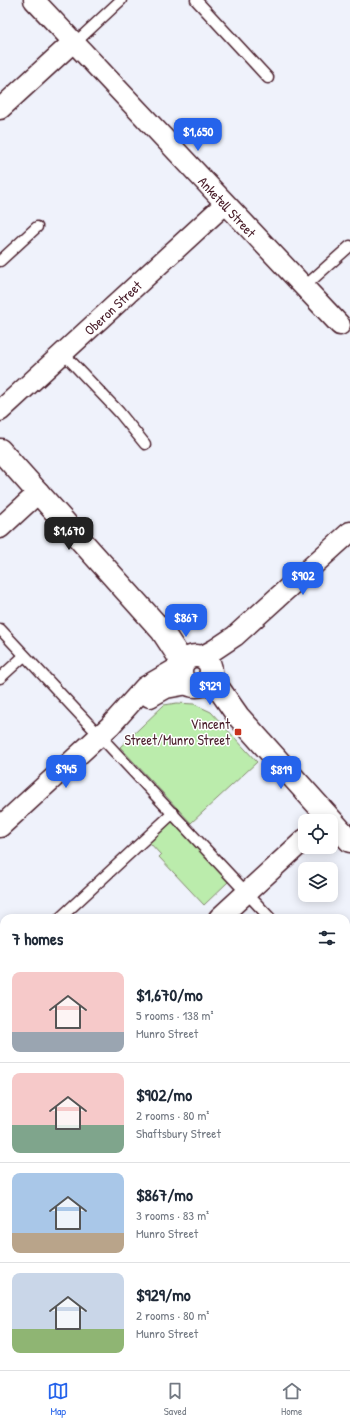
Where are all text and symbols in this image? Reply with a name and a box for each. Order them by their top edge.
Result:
pin: $1,650 [165,118,231,152]
text: $1,650 [183,122,213,140]
street label: Anketell Street [194,172,261,241]
street label: Oberon Street [80,276,146,339]
pin: $1,670 [36,517,102,551]
text: $1,670 [53,521,85,539]
pin: $902 [279,562,327,596]
text: $902 [291,566,315,584]
pin: $867 [162,604,210,638]
text: $867 [174,608,198,626]
pin: $929 [186,672,234,706]
text: $929 [199,676,221,694]
place label: Vincent Street/Munro Street [124,714,230,749]
marker: Vincent Street/Munro Street [233,727,243,737]
pin: $945 [42,755,90,789]
pin: $819 [257,756,305,790]
text: $945 [55,759,77,777]
text: $819 [270,760,292,778]
map controls [298,814,338,902]
button: locate [298,814,338,854]
button: layers [298,862,338,902]
text: 7 homes [12,927,63,950]
icon: filters [316,927,338,949]
text: $1,670/mo [136,983,203,1006]
icon: home [44,988,92,1036]
text: 5 rooms · 138 m² [136,1006,213,1024]
text: Munro Street [136,1024,198,1042]
text: $902/mo [136,1083,192,1106]
icon: home [44,1089,92,1137]
text: 2 rooms · 80 m² [136,1106,209,1124]
text: Shaftsbury Street [136,1124,221,1142]
text: $867/mo [136,1183,193,1206]
icon: home [44,1189,92,1237]
text: 3 rooms · 83 m² [136,1206,209,1224]
text: Munro Street [136,1224,198,1242]
text: $929/mo [136,1283,191,1306]
icon: home [44,1289,92,1337]
text: 2 rooms · 80 m² [136,1306,209,1324]
text: Munro Street [136,1324,198,1342]
tab: Map [47,1380,69,1418]
tab: Saved [164,1380,186,1418]
tab: Home [281,1380,303,1418]

